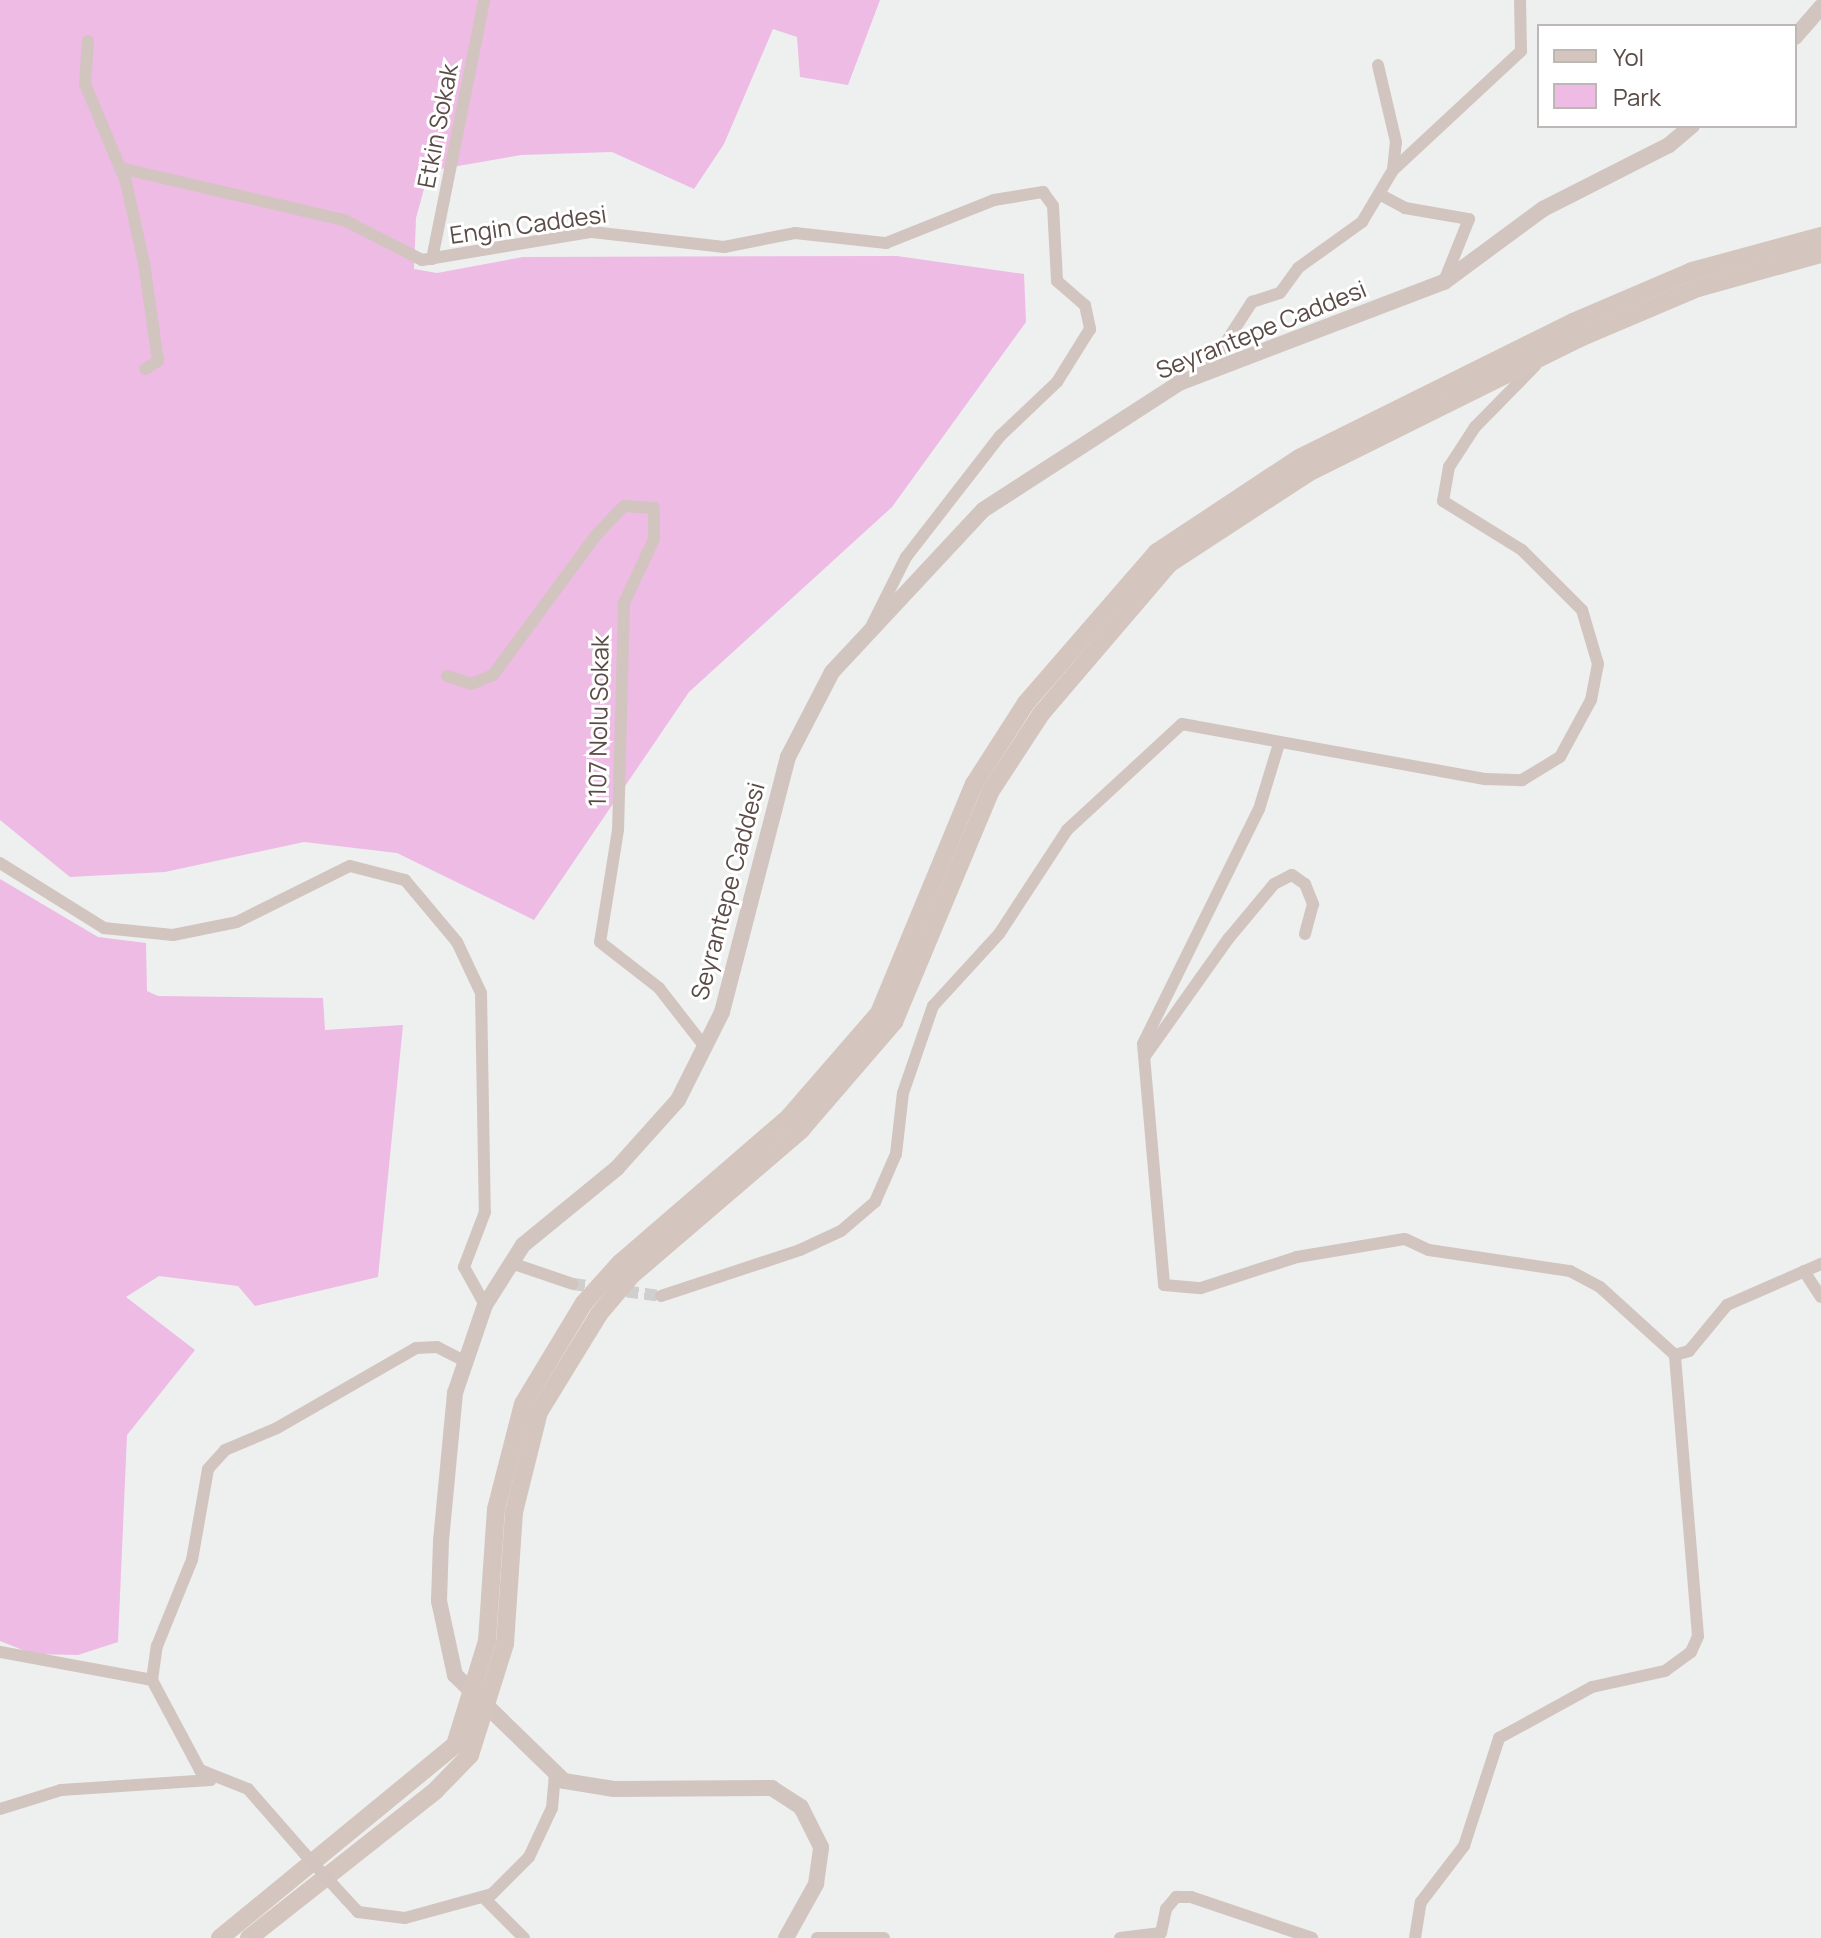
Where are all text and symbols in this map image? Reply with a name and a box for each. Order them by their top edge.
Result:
legend [1537,24,1797,128]
text: Yol [1613,40,1644,73]
street label: Etkin Sokak [411,61,463,191]
text: Park [1613,80,1661,113]
street label: Engin Caddesi [448,199,608,249]
street label: Seyrantepe Caddesi [1152,274,1370,384]
street label: 1107 Nolu Sokak [582,635,614,807]
street label: Seyrantepe Caddesi [684,779,770,1003]

